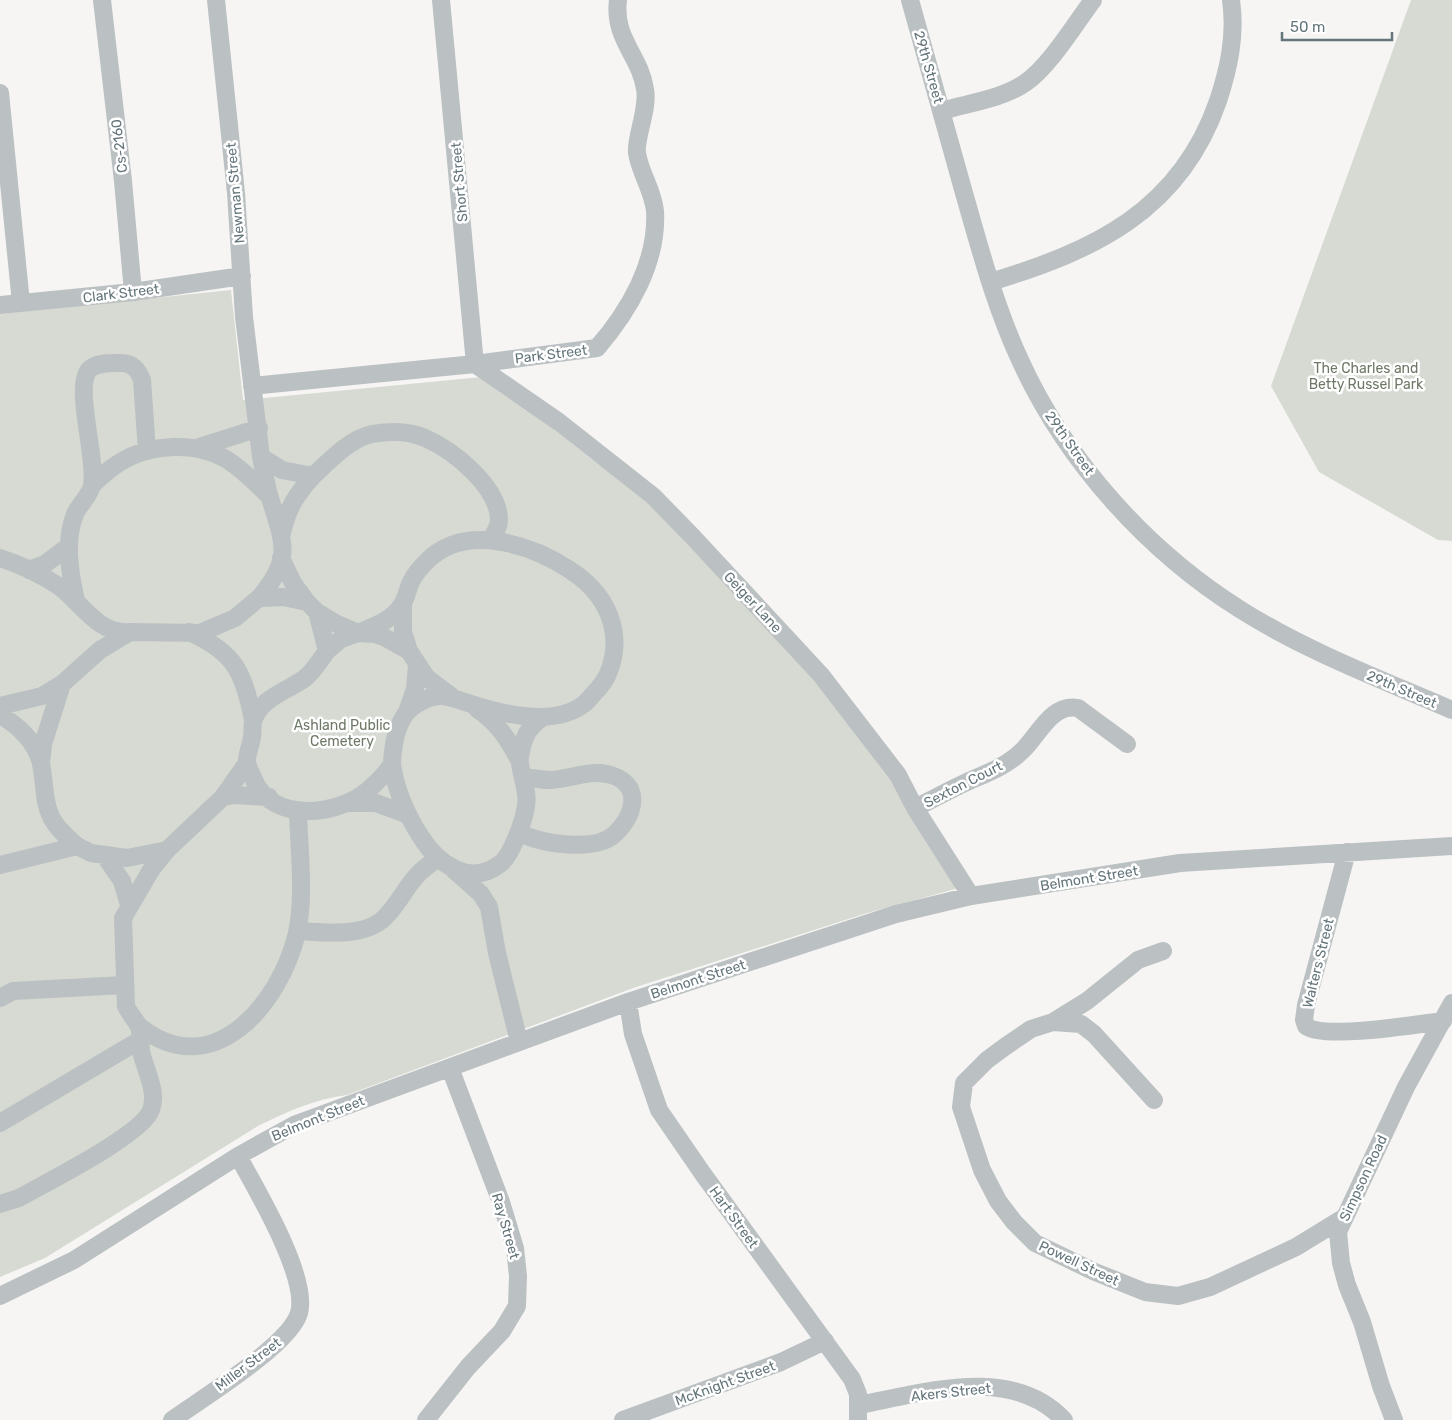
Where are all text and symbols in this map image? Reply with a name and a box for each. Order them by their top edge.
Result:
scale bar [1282,10,1392,42]
text: 50 m [1290,18,1325,36]
street label: 29th Street [910,29,947,106]
street label: Cs-2160 [108,118,131,174]
street label: Newman Street [223,141,248,244]
street label: Short Street [447,141,471,223]
street label: Clark Street [82,280,161,307]
street label: Park Street [514,342,589,367]
park label: The Charles and Betty Russel Park [1309,360,1424,393]
street label: 29th Street [1041,408,1098,479]
street label: Geiger Lane [720,568,785,637]
street label: 29th Street [1364,667,1440,712]
park label: Ashland Public Cemetery [294,717,391,750]
street label: Sexton Court [921,757,1006,812]
street label: Belmont Street [1039,862,1140,895]
street label: Walters Street [1299,916,1338,1010]
street label: Belmont Street [649,956,748,1003]
street label: Belmont Street [269,1092,368,1145]
street label: Simpson Road [1336,1132,1391,1224]
street label: Hart Street [705,1183,762,1252]
street label: Ray Street [488,1191,523,1262]
street label: Powell Street [1036,1238,1122,1290]
street label: Miller Street [212,1334,285,1395]
street label: McKnight Street [673,1357,778,1409]
street label: Akers Street [910,1380,992,1405]

